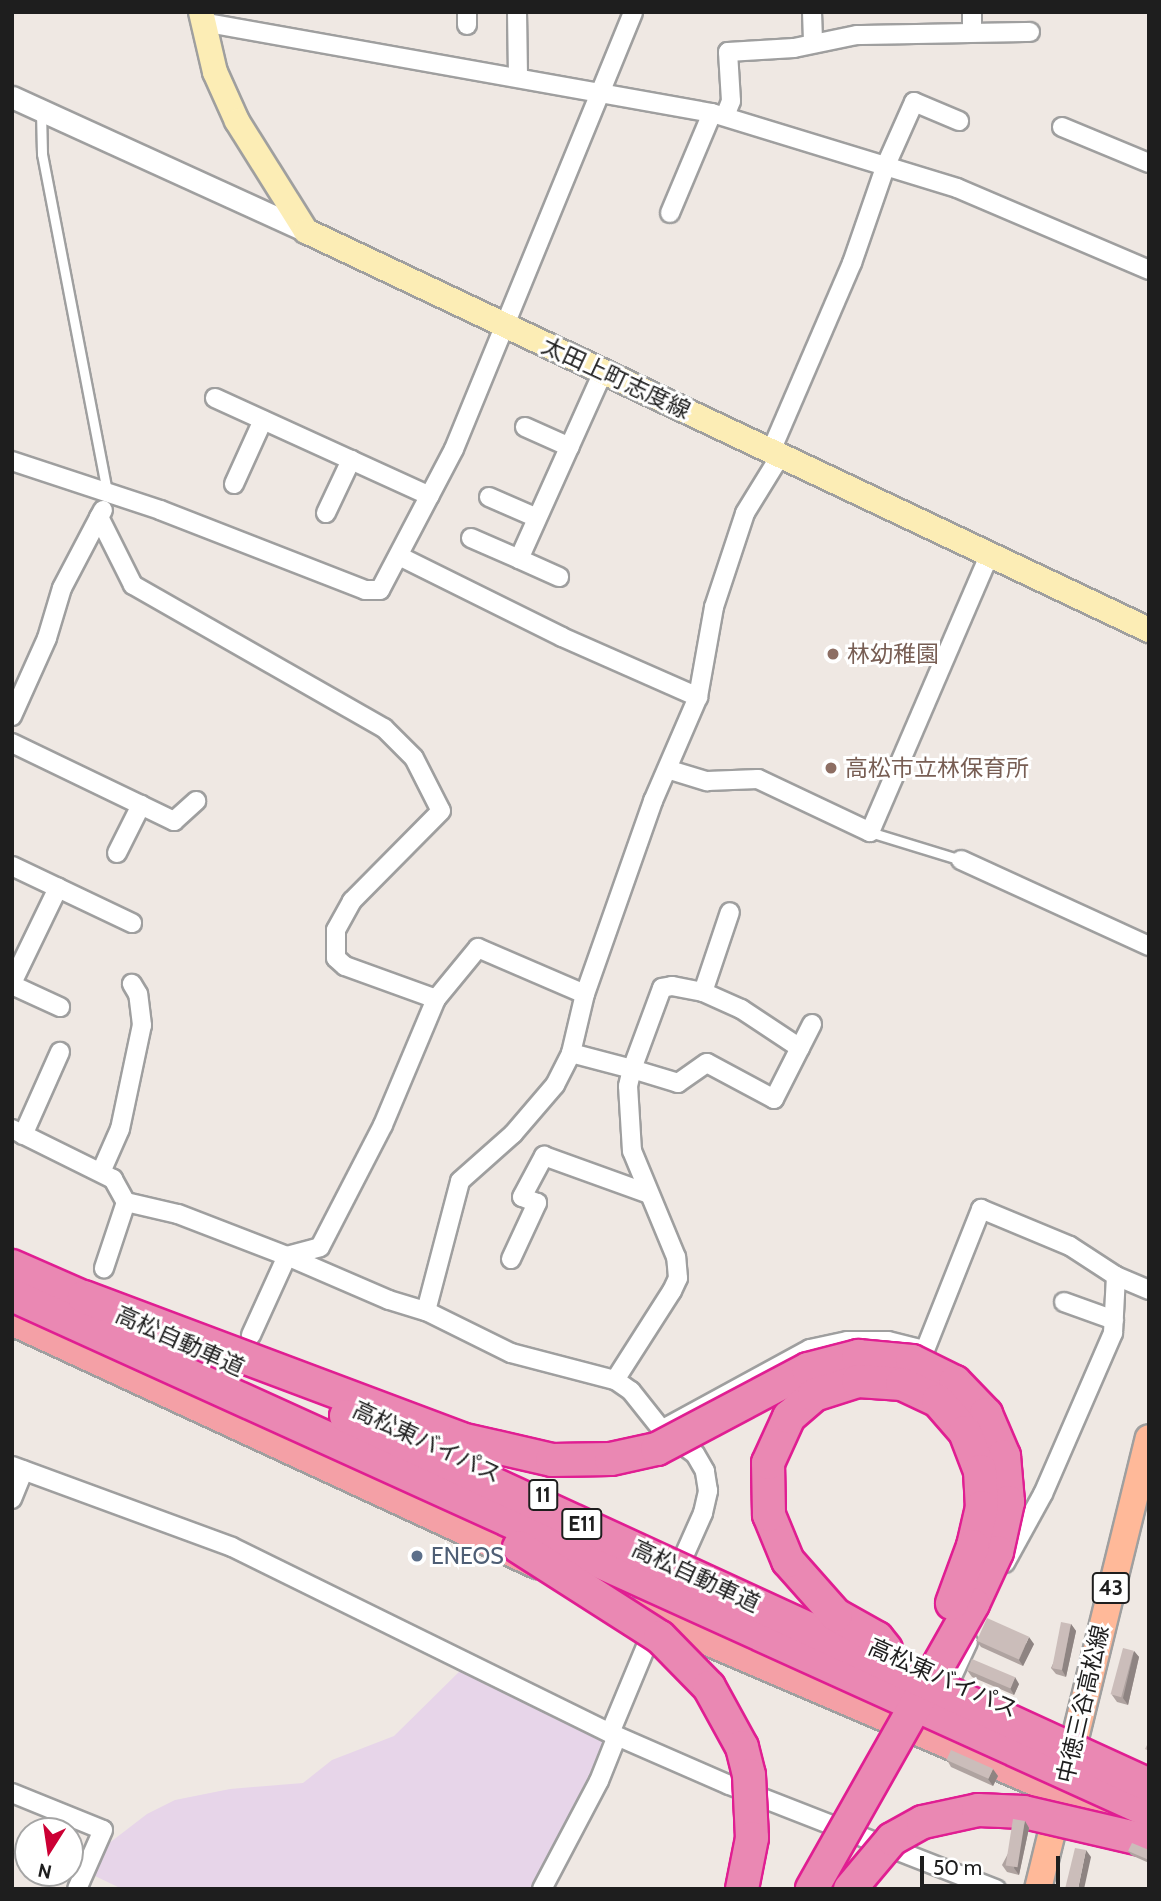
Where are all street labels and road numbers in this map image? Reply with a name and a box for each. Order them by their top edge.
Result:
street label: 太田上町志度線 [537,331,695,425]
street label: 高松自動車道 [111,1300,249,1382]
street label: 高松東バイパス [348,1395,506,1489]
road number: 11 [527,1478,559,1512]
road number: E11 [561,1506,603,1542]
street label: 高松自動車道 [628,1534,764,1618]
road number: 43 [1092,1570,1130,1606]
street label: 中徳三谷高松線 [1051,1622,1115,1786]
street label: 高松東バイパス [864,1633,1022,1723]

